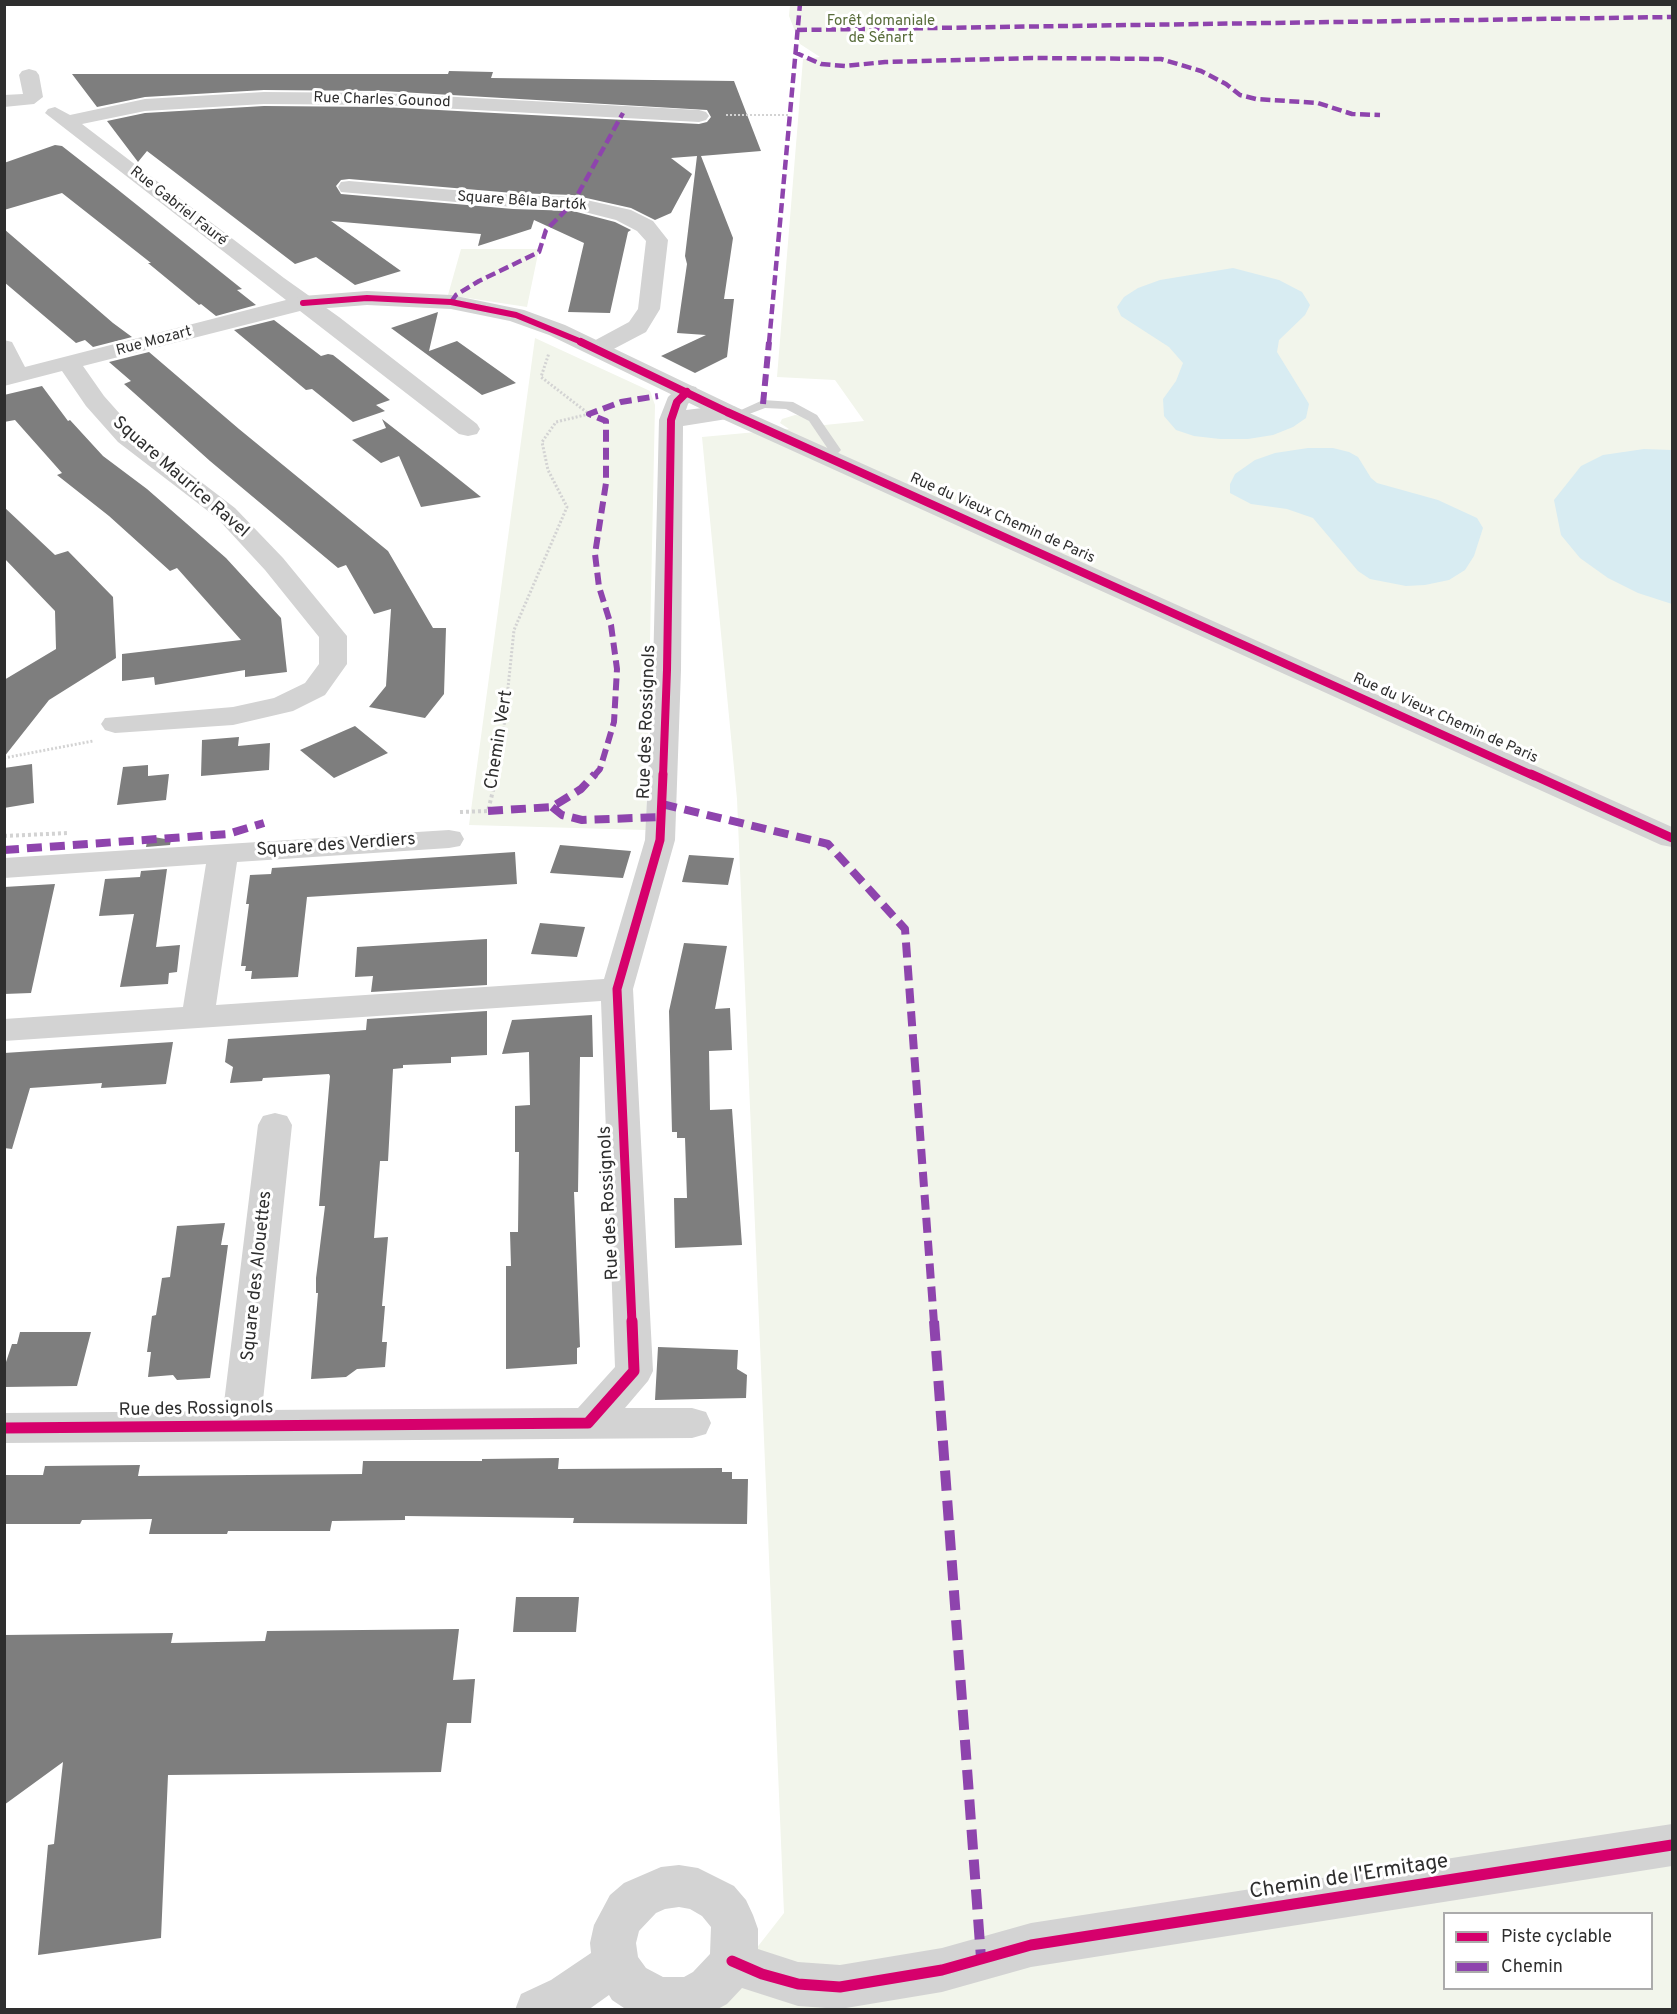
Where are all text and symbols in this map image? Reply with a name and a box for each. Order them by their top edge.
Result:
park label: Forêt domaniale de Sénart [827,13,935,48]
street label: Rue Charles Gounod [313,90,451,112]
street label: Rue Gabriel Fauré [126,163,230,251]
street label: Square Bêla Bartók [456,188,588,216]
street label: Rue Mozart [114,323,194,361]
street label: Square Maurice Ravel [107,413,253,543]
street label: Rue du Vieux Chemin de Paris [907,470,1097,568]
street label: Rue des Rossignols [635,644,661,800]
street label: Rue du Vieux Chemin de Paris [1350,670,1540,768]
street label: Chemin Vert [482,689,518,791]
street label: Square des Verdiers [256,830,416,862]
street label: Rue des Rossignols [595,1125,625,1281]
street label: Square des Alouettes [238,1190,278,1362]
street label: Rue des Rossignols [118,1398,274,1422]
street label: Chemin de l'Ermitage [1248,1850,1450,1906]
legend [1443,1912,1653,1990]
text: Piste cyclable [1501,1926,1612,1949]
text: Chemin [1501,1956,1563,1979]

